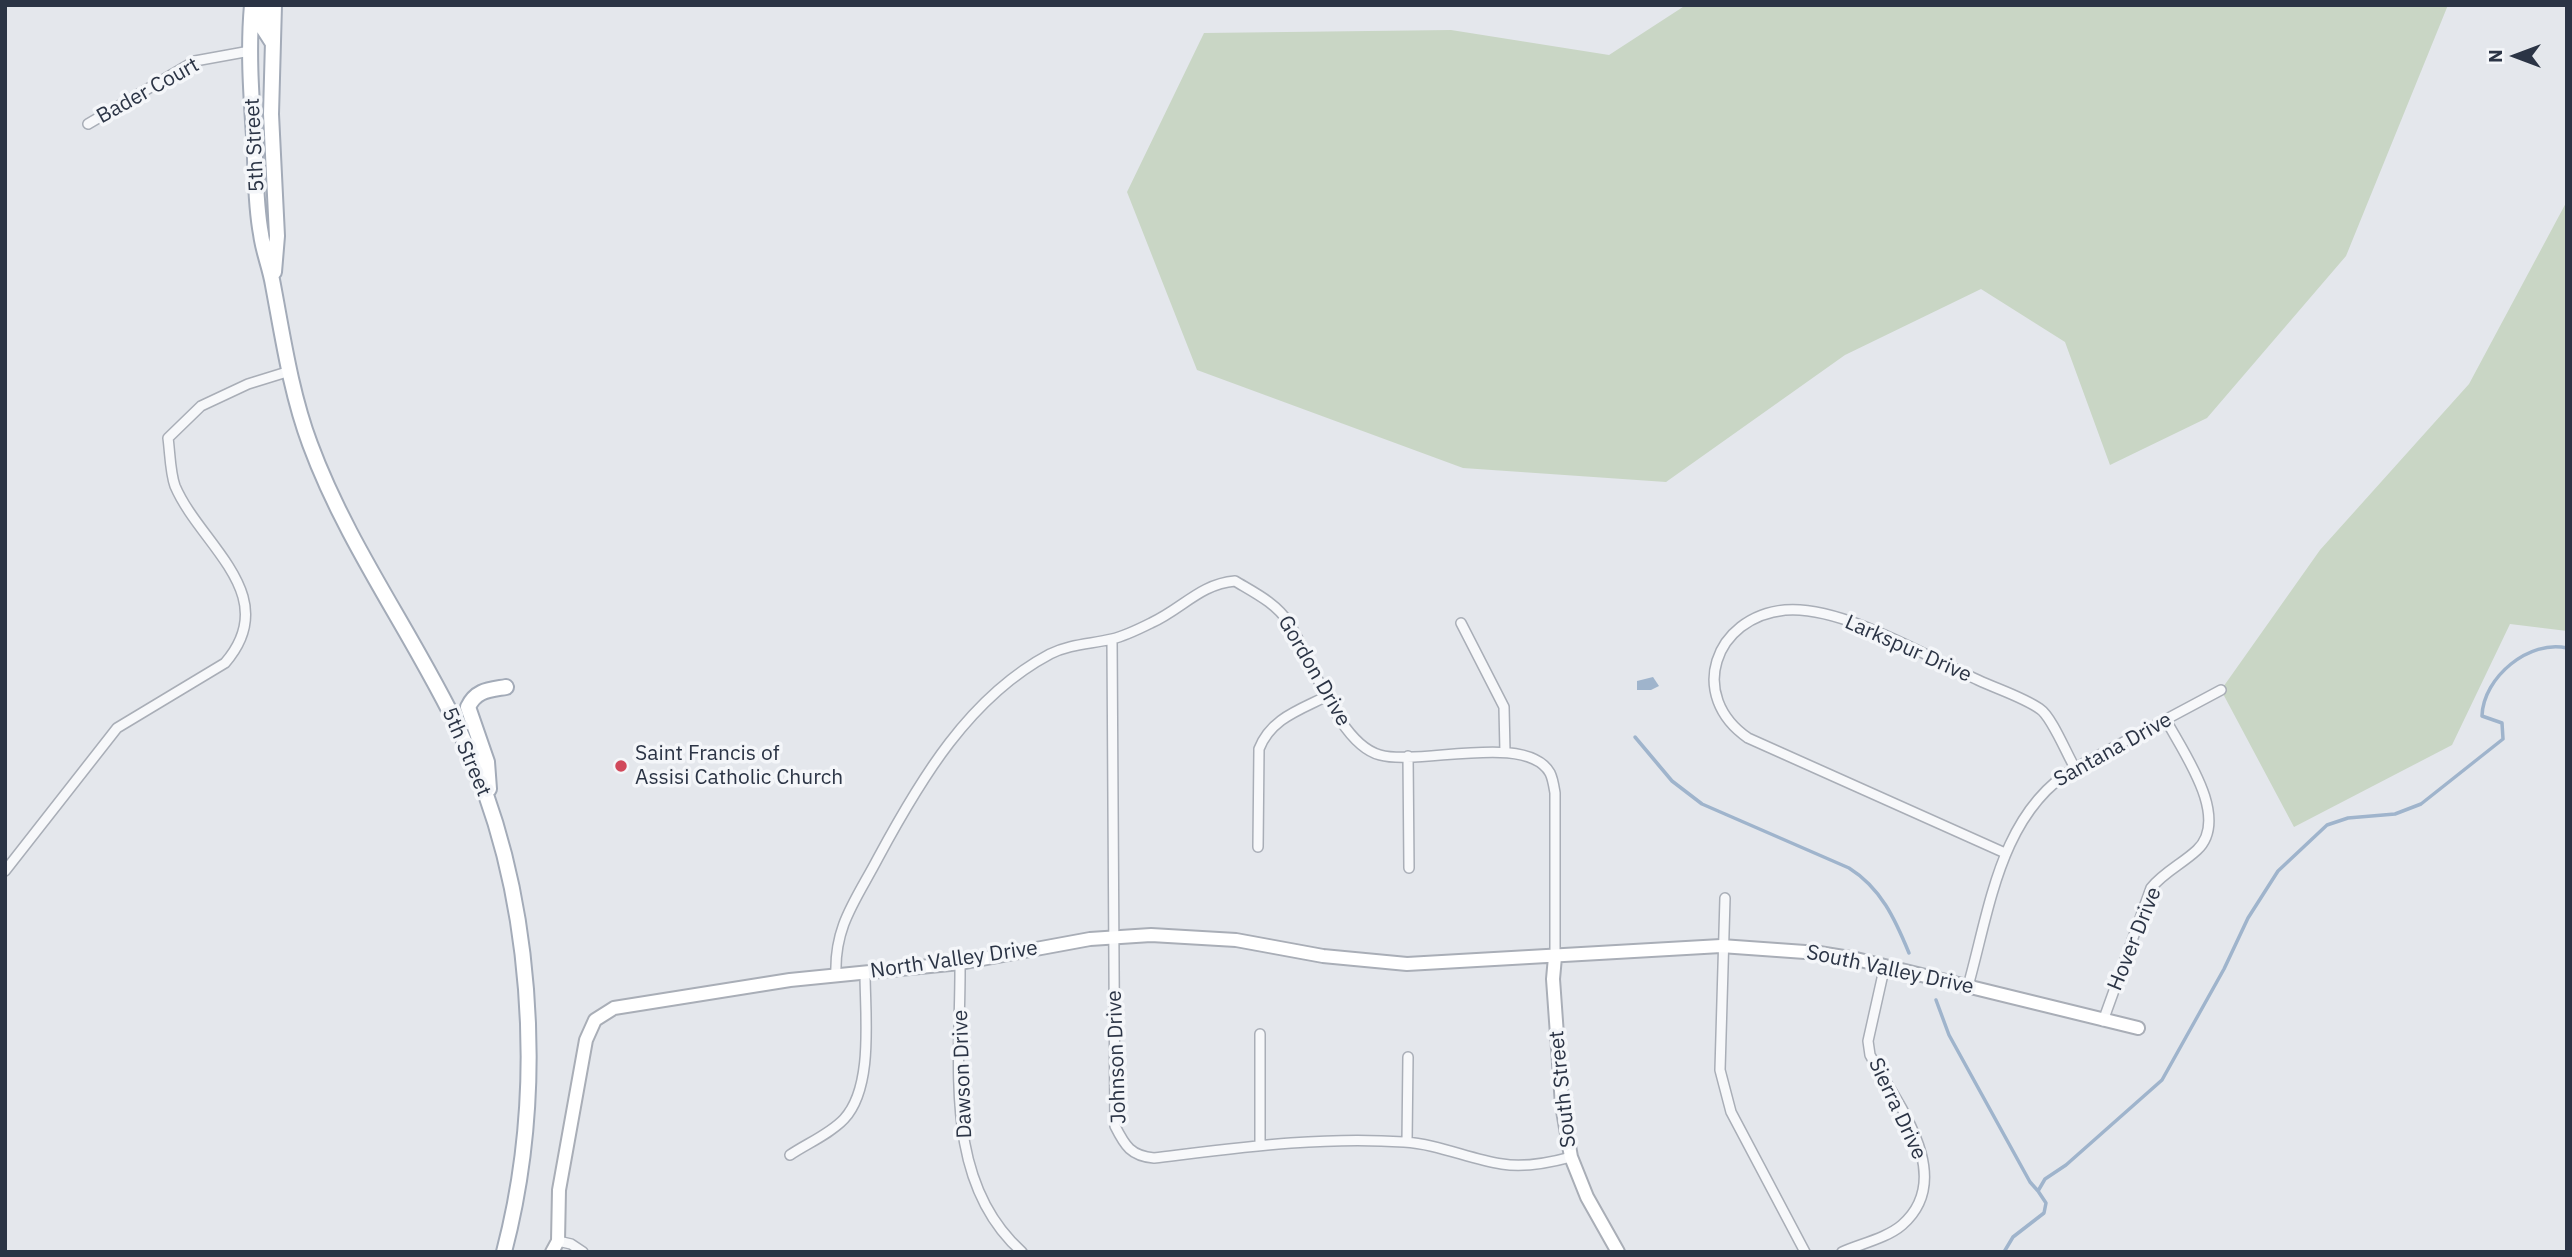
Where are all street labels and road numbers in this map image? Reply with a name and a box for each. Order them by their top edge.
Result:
street label: Bader Court [92,53,204,129]
street label: 5th Street [240,97,270,193]
street label: Larkspur Drive [1841,610,1975,688]
street label: Gordon Drive [1272,611,1356,731]
street label: 5th Street [436,704,496,800]
street label: Santana Drive [2050,707,2176,793]
street label: Hover Drive [2103,884,2167,994]
street label: North Valley Drive [869,936,1039,984]
street label: South Valley Drive [1804,940,1976,1000]
street label: Johnson Drive [1102,990,1132,1124]
street label: Dawson Drive [948,1009,978,1139]
street label: South Street [1544,1029,1582,1149]
street label: Sierra Drive [1863,1054,1931,1164]

